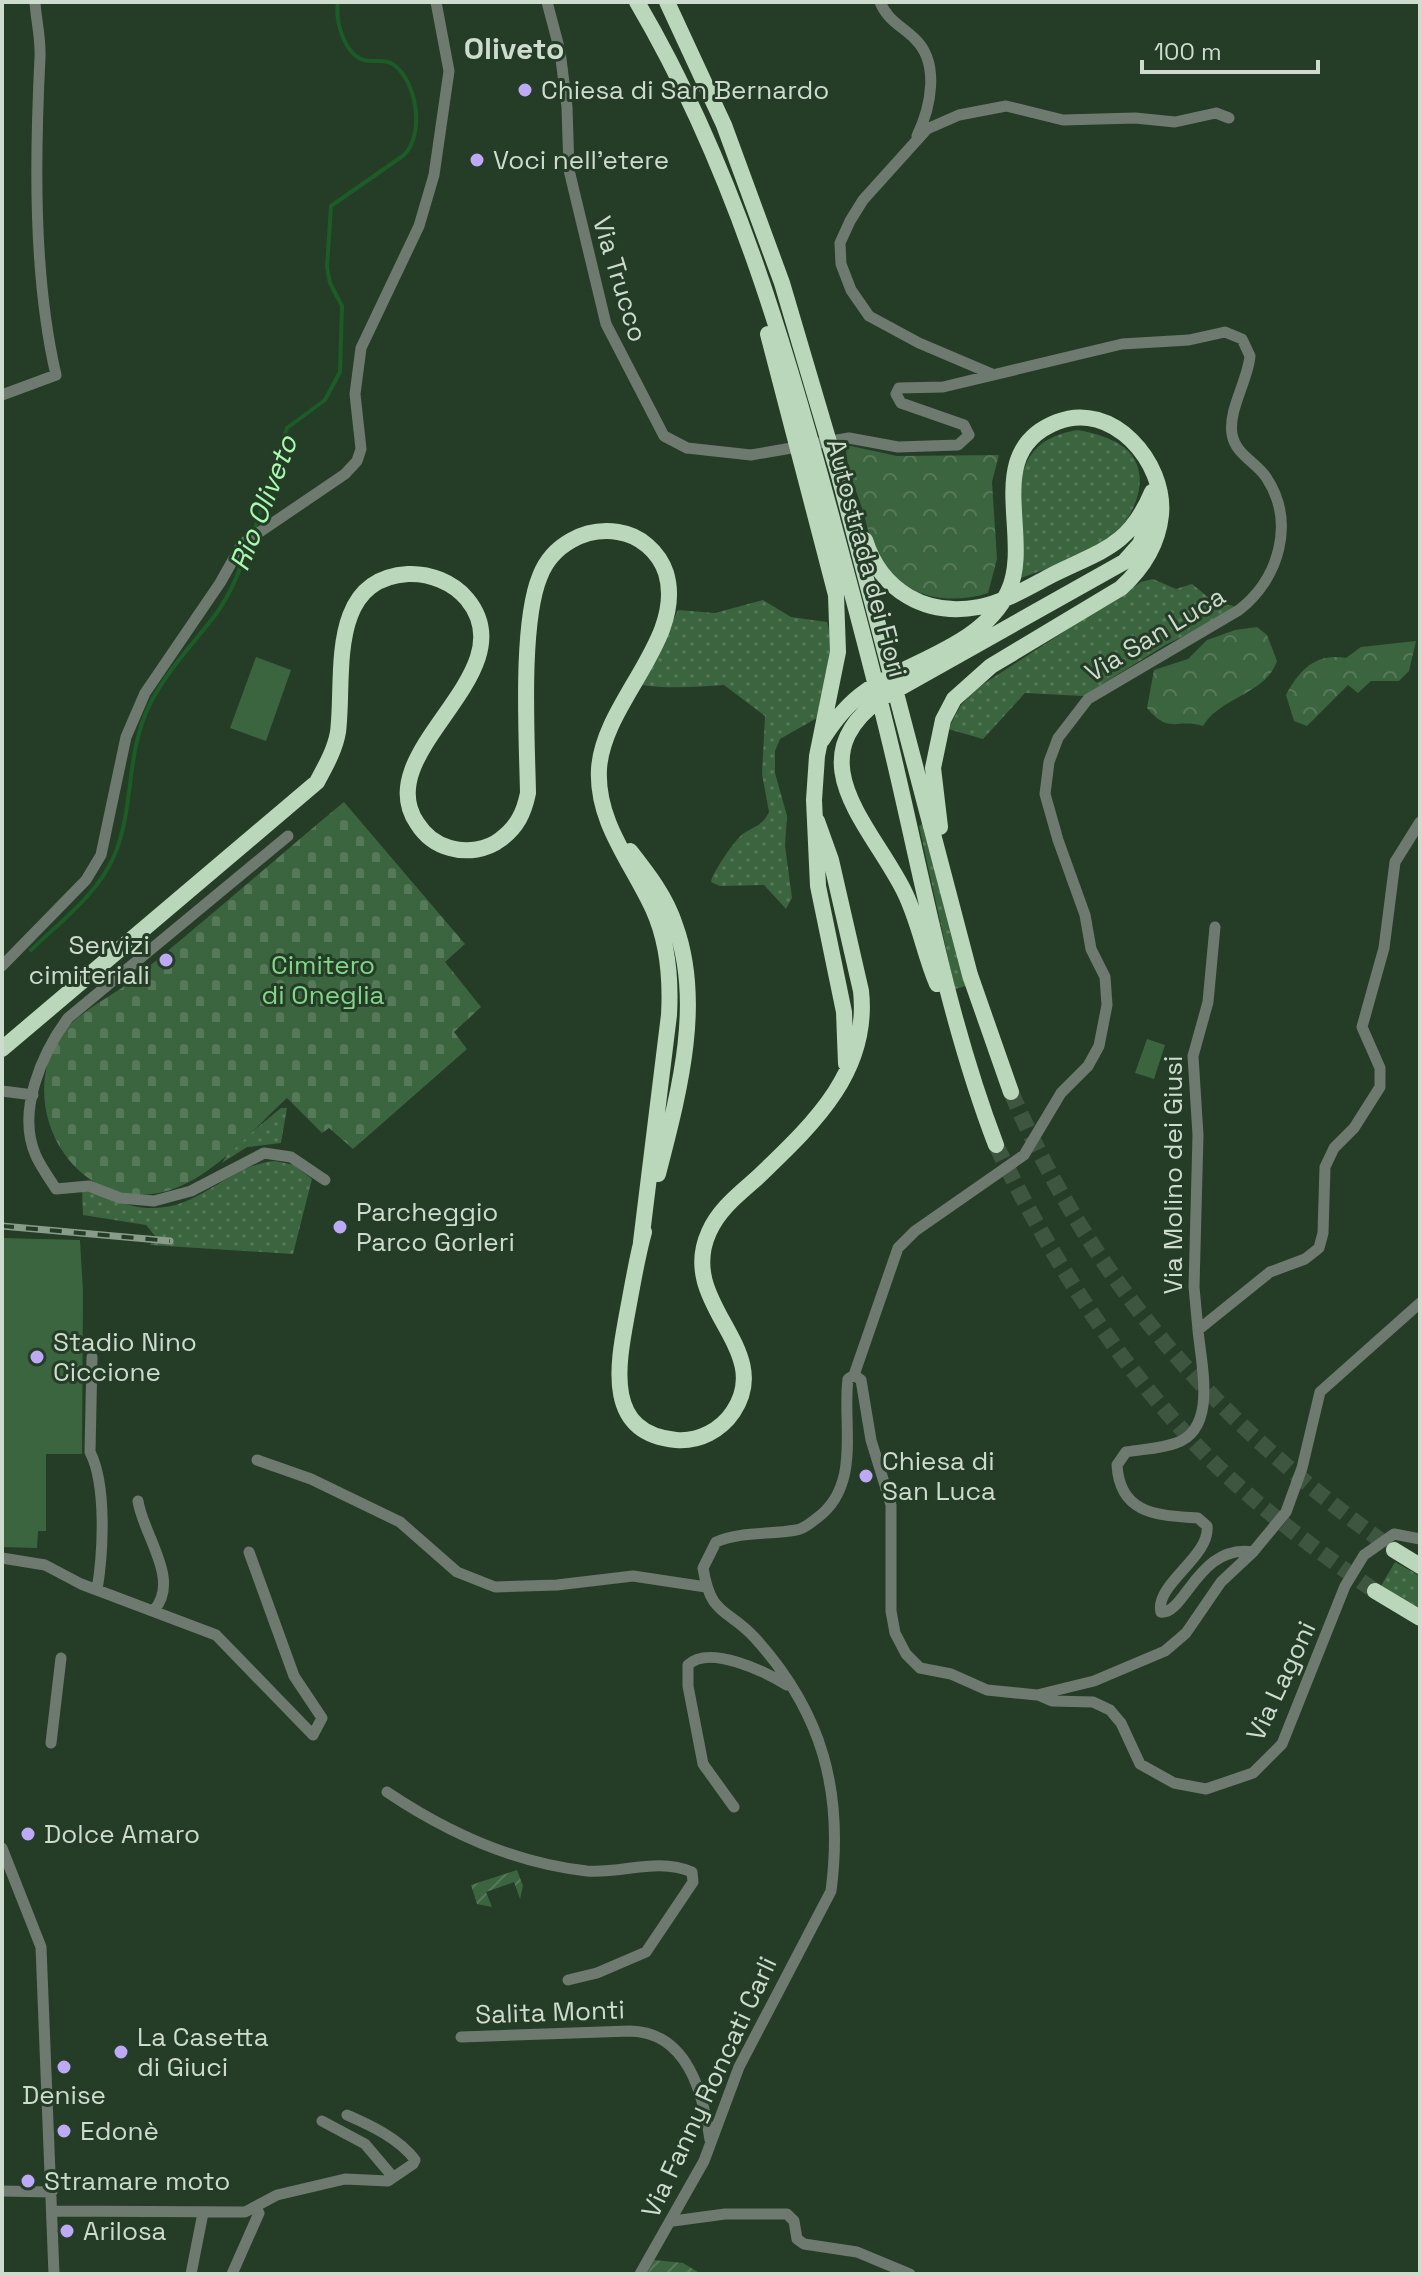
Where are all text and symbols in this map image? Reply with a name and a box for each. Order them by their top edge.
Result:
scale bar [1142,24,1318,74]
district label: Oliveto [464,29,564,68]
text: 100 m [1154,36,1222,67]
place label: Chiesa di San Bernardo [541,73,829,107]
marker: Chiesa di San Bernardo [516,81,534,99]
place label: Voci nell'etere [493,143,669,177]
marker: Voci nell'etere [468,151,486,169]
street label: Via Trucco [585,212,655,346]
water label: Rio Oliveto [221,430,305,576]
street label: Autostrada dei Fiori [819,435,915,681]
street label: Via San Luca [1078,579,1232,689]
place label: Servizi cimiteriali [29,928,150,992]
park label: Cimitero di Oneglia [262,948,384,1012]
marker: Servizi cimiteriali [157,951,175,969]
street label: Via Molino dei Giusi [1156,1056,1190,1294]
place label: Parcheggio Parco Gorleri [356,1195,515,1259]
marker: Parcheggio Parco Gorleri [331,1218,349,1236]
place label: Stadio Nino Ciccione [53,1325,197,1389]
marker: Stadio Nino Ciccione [28,1348,46,1366]
place label: Chiesa di San Luca [882,1444,996,1508]
marker: Chiesa di San Luca [857,1467,875,1485]
street label: Via Lagoni [1239,1616,1323,1746]
place label: Dolce Amaro [44,1817,200,1851]
marker: Dolce Amaro [19,1825,37,1843]
street label: Via Fanny Roncati Carli [633,1951,785,2223]
street label: Salita Monti [475,1992,625,2032]
place label: La Casetta di Giuci [137,2020,269,2084]
marker: La Casetta di Giuci [112,2043,130,2061]
marker: Denise [55,2058,73,2076]
place label: Denise [22,2078,106,2112]
place label: Edonè [80,2114,159,2148]
marker: Edonè [55,2122,73,2140]
place label: Stramare moto [44,2164,230,2198]
marker: Stramare moto [19,2172,37,2190]
place label: Arilosa [83,2214,167,2248]
marker: Arilosa [58,2222,76,2240]

